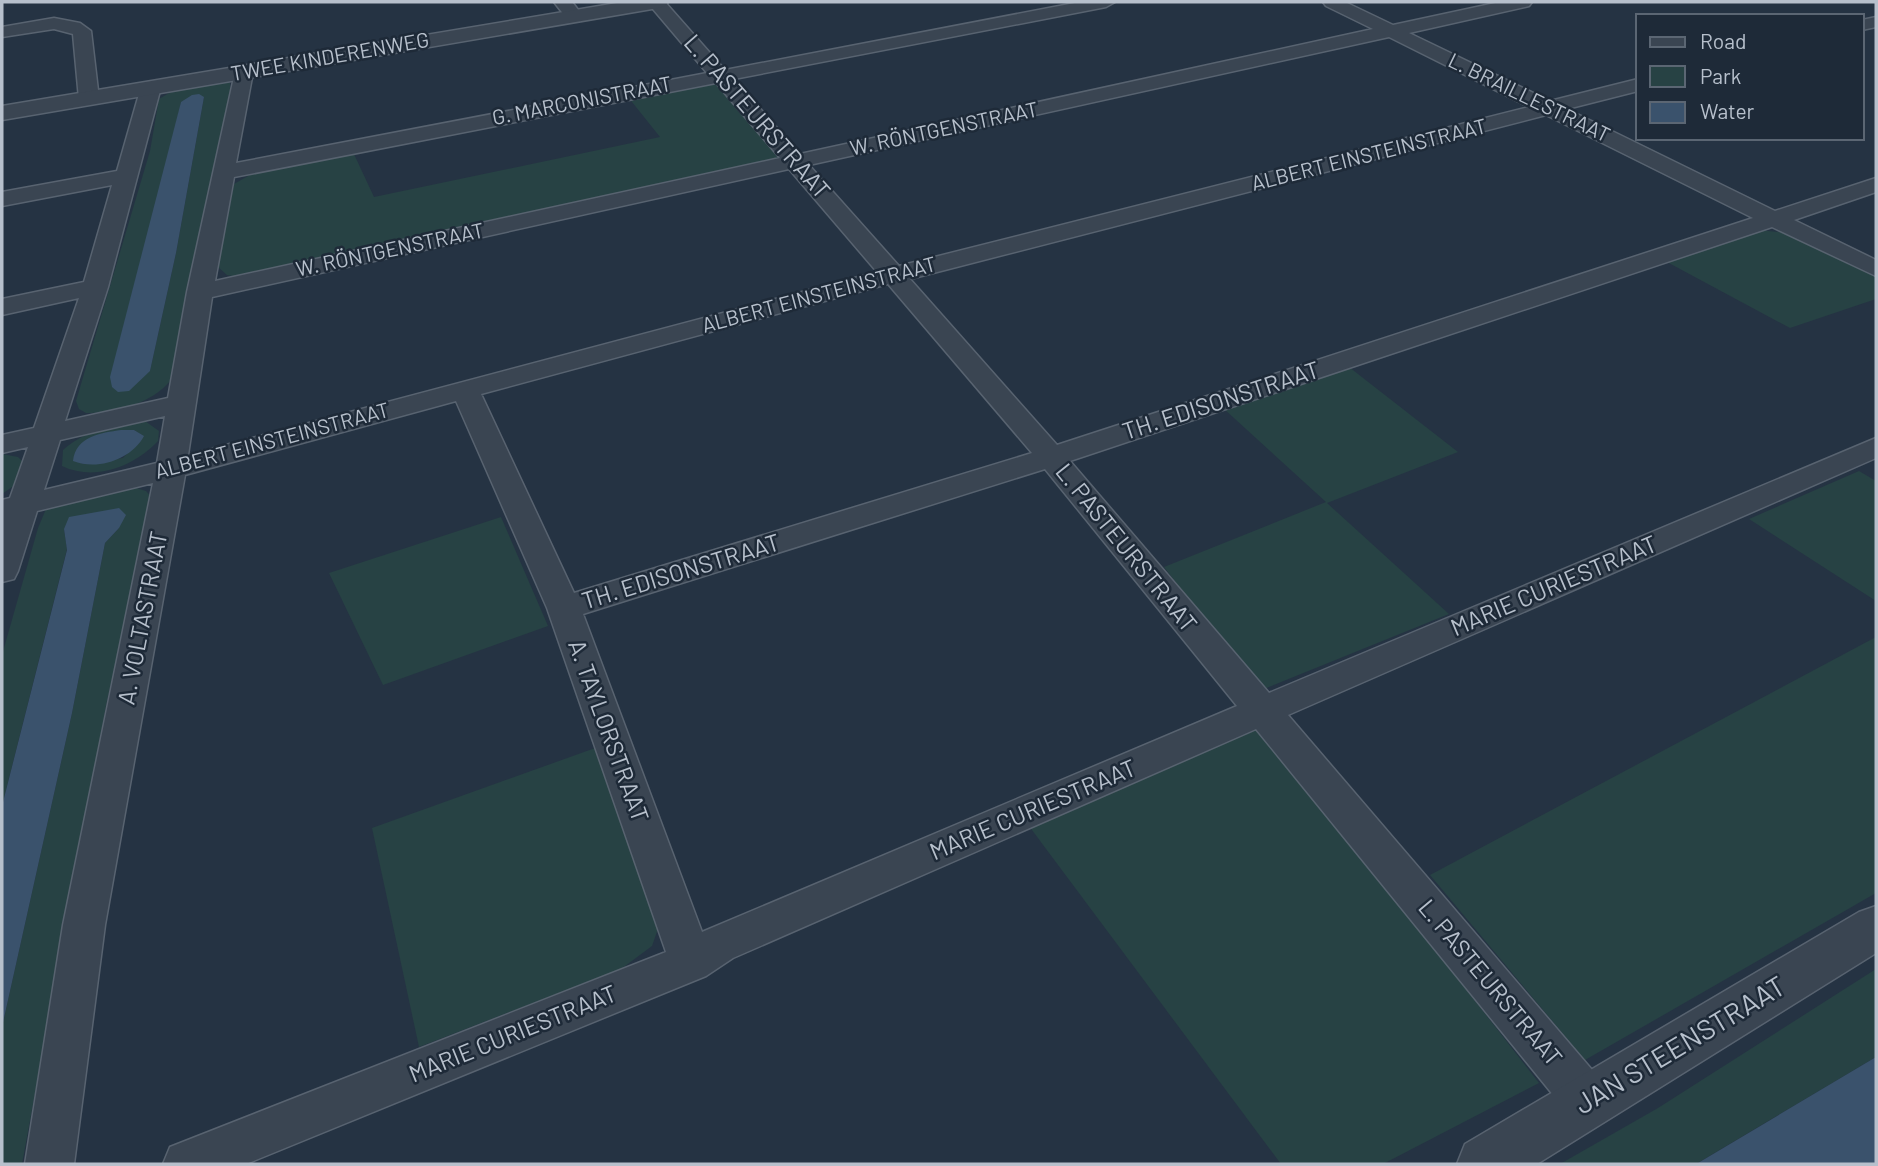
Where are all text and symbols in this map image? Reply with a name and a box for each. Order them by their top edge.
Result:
legend [1636,14,1864,140]
street label: TWEE KINDERENWEG [229,26,431,85]
street label: L. PASTEURSTRAAT [679,28,837,204]
text: Road [1700,28,1746,53]
street label: L. BRAILLESTRAAT [1445,47,1615,147]
text: Park [1700,63,1741,88]
street label: G. MARCONISTRAAT [490,70,674,129]
street label: W. RÖNTGENSTRAAT [847,95,1040,160]
text: Water [1700,98,1755,123]
street label: ALBERT EINSTEINSTRAAT [1248,112,1489,195]
street label: W. RÖNTGENSTRAAT [293,216,486,281]
street label: ALBERT EINSTEINSTRAAT [699,250,939,337]
street label: TH. EDISONSTRAAT [1118,354,1323,445]
street label: ALBERT EINSTEINSTRAAT [152,396,392,483]
street label: L. PASTEURSTRAAT [1050,457,1204,637]
street label: TH. EDISONSTRAAT [578,527,783,614]
street label: MARIE CURIESTRAAT [1446,528,1661,641]
street label: A. VOLTASTRAAT [111,529,173,707]
street label: A. TAYLORSTRAAT [563,635,656,826]
street label: MARIE CURIESTRAAT [925,752,1140,865]
street label: L. PASTEURSTRAAT [1413,893,1569,1071]
street label: JAN STEENSTRAAT [1568,968,1791,1121]
street label: MARIE CURIESTRAAT [404,978,621,1088]

